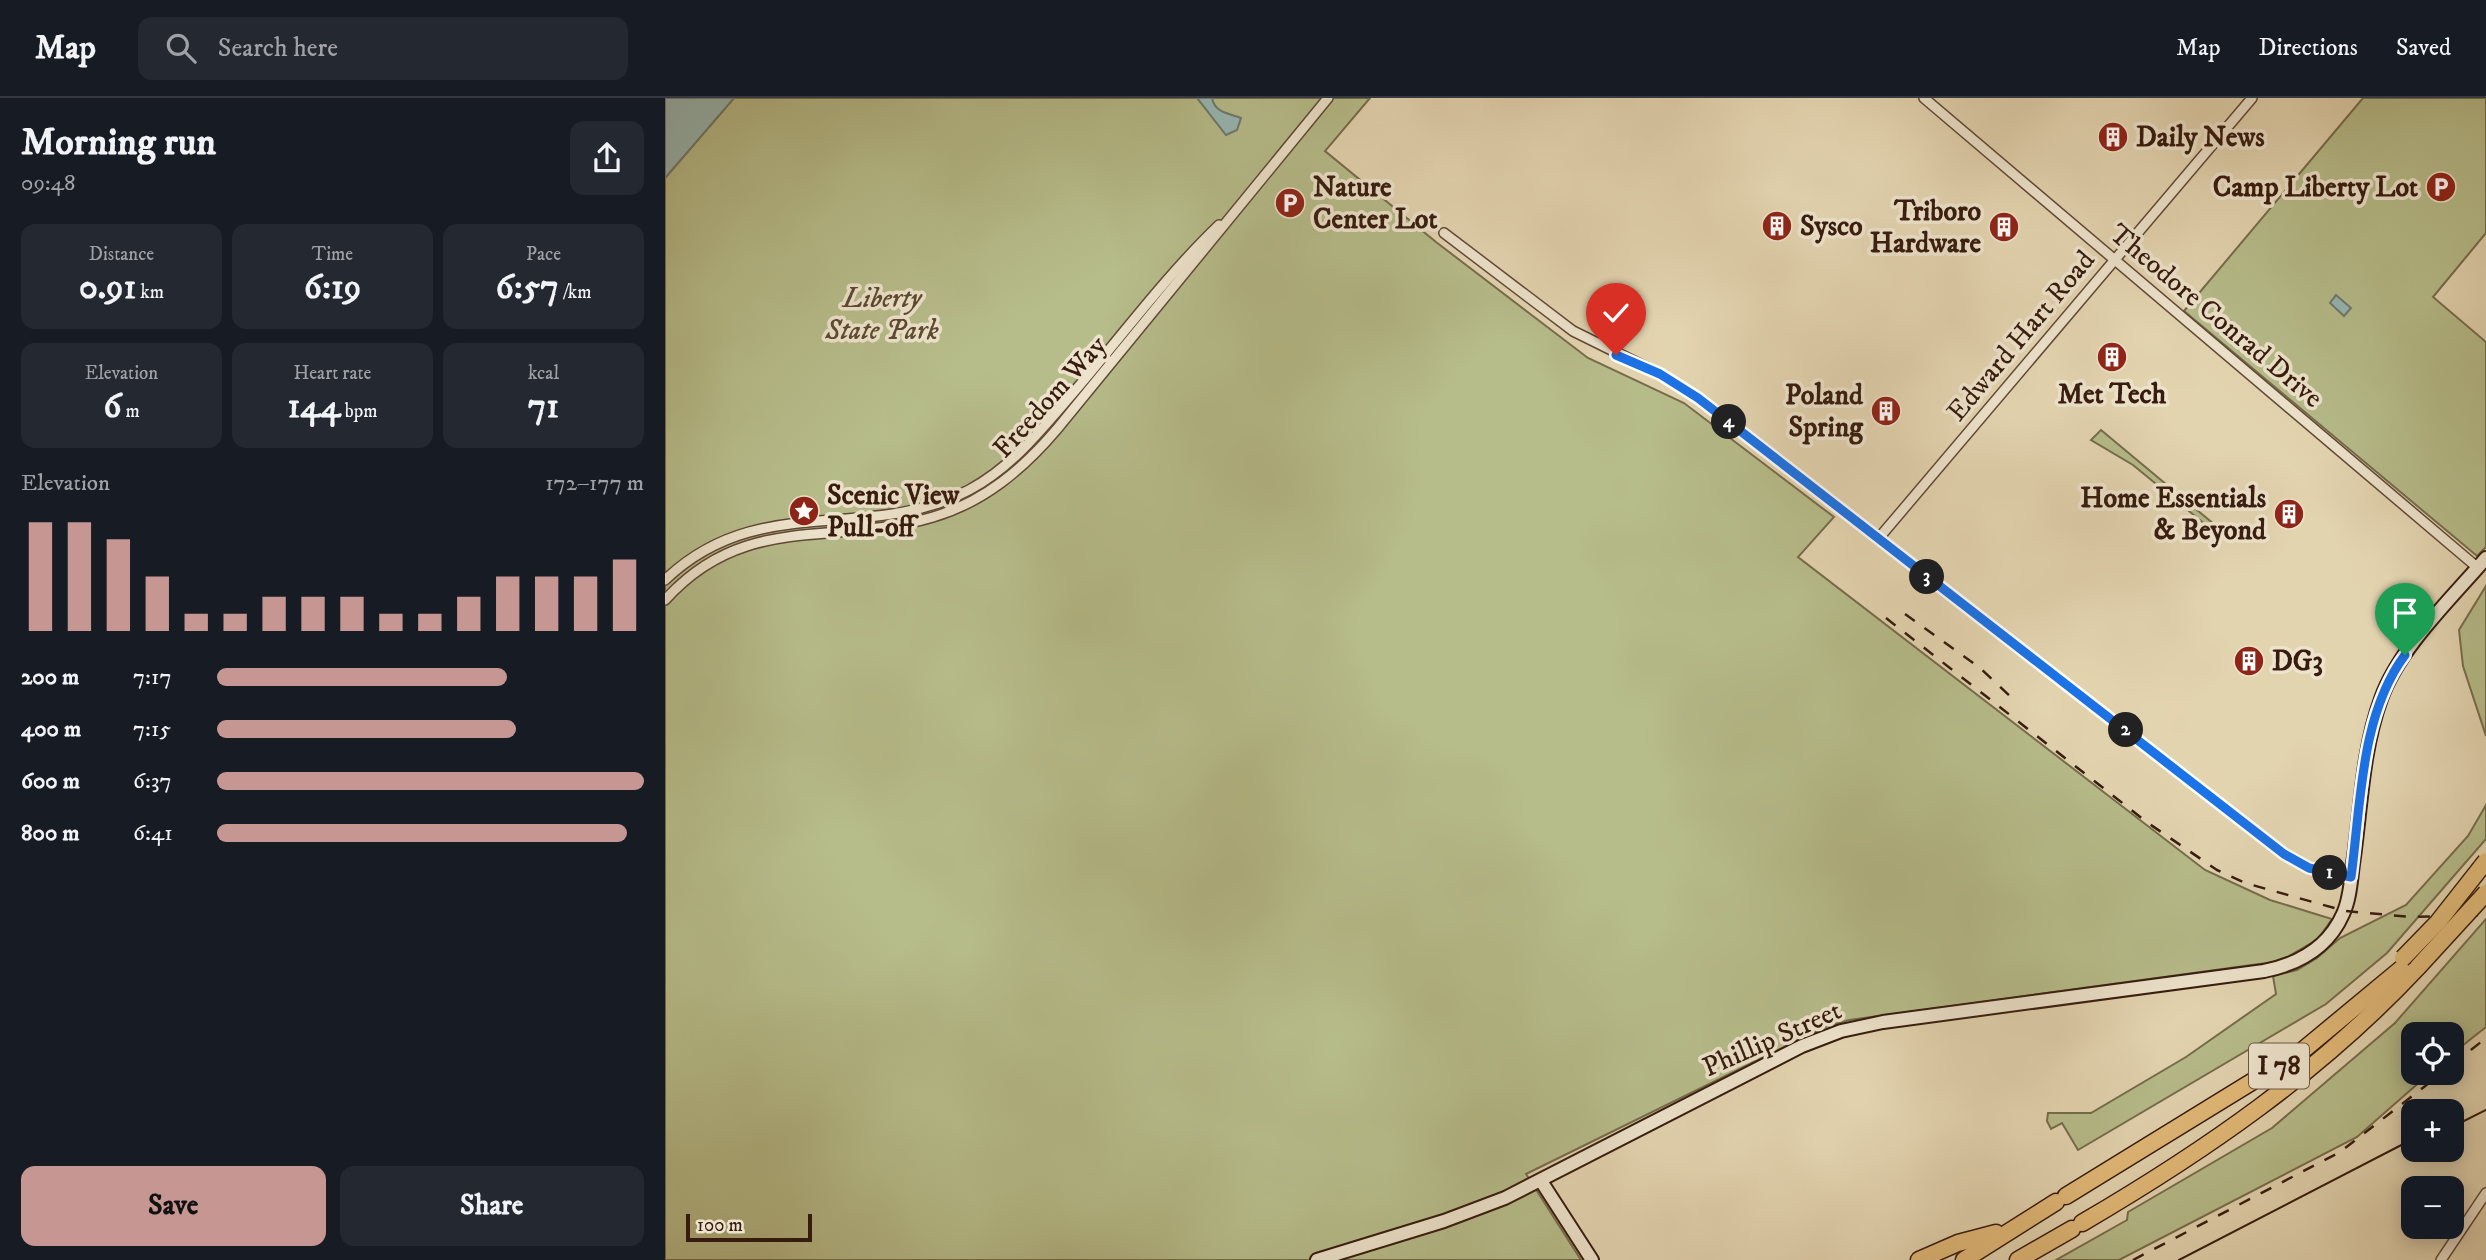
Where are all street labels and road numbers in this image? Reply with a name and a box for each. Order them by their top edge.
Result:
street label: Theodore Conrad Drive [2102,216,2330,416]
street label: Edward Hart Road [1939,243,2103,429]
street label: Freedom Way [986,328,1115,466]
street label: Phillip Street [1697,993,1847,1085]
road number: I 78 [2249,1043,2309,1088]

